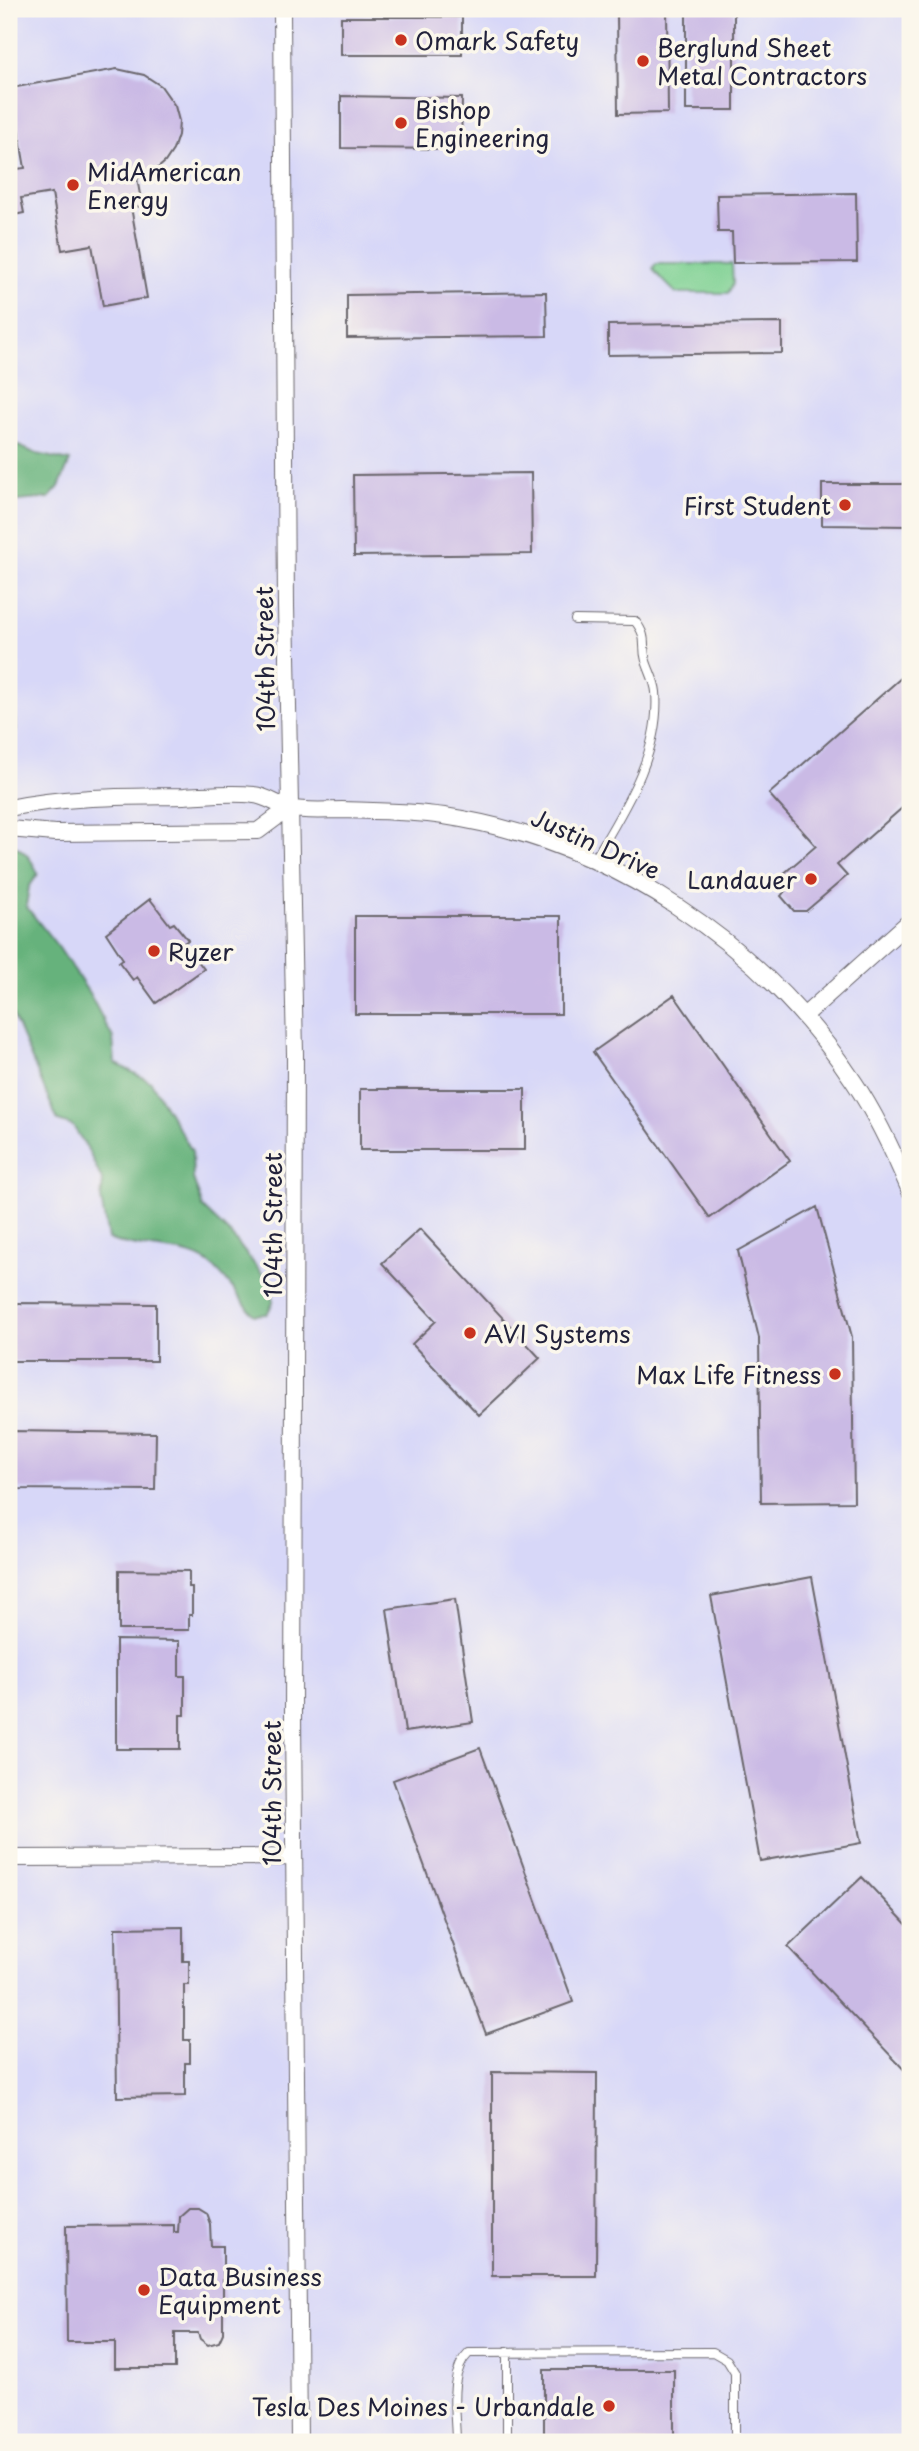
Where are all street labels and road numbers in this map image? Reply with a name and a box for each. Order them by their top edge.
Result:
street label: 104th Street [245,586,283,732]
street label: Justin Drive [526,798,666,888]
street label: 104th Street [254,1152,290,1298]
street label: 104th Street [253,1720,289,1866]

